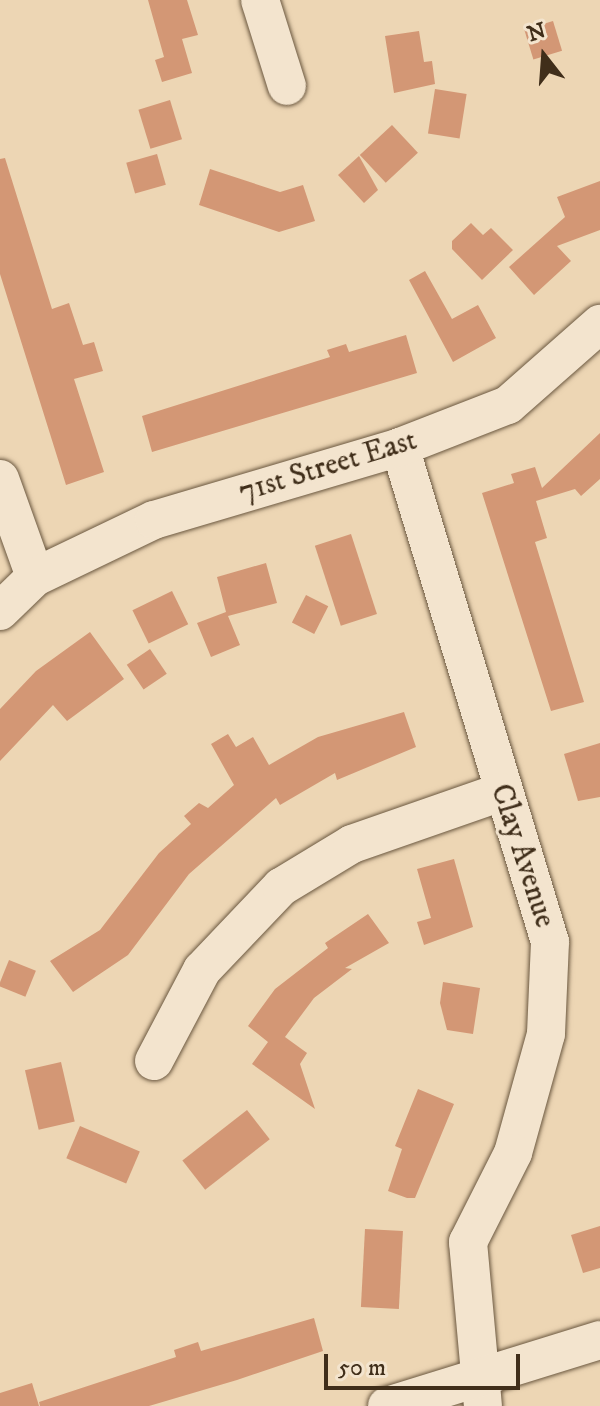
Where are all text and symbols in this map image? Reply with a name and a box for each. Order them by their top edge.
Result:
north arrow [504,16,584,96]
text: N [524,17,549,48]
street label: 71st Street East [235,423,421,511]
street label: Clay Avenue [482,780,562,932]
scale bar [328,1338,524,1388]
text: 50 m [338,1353,386,1383]

